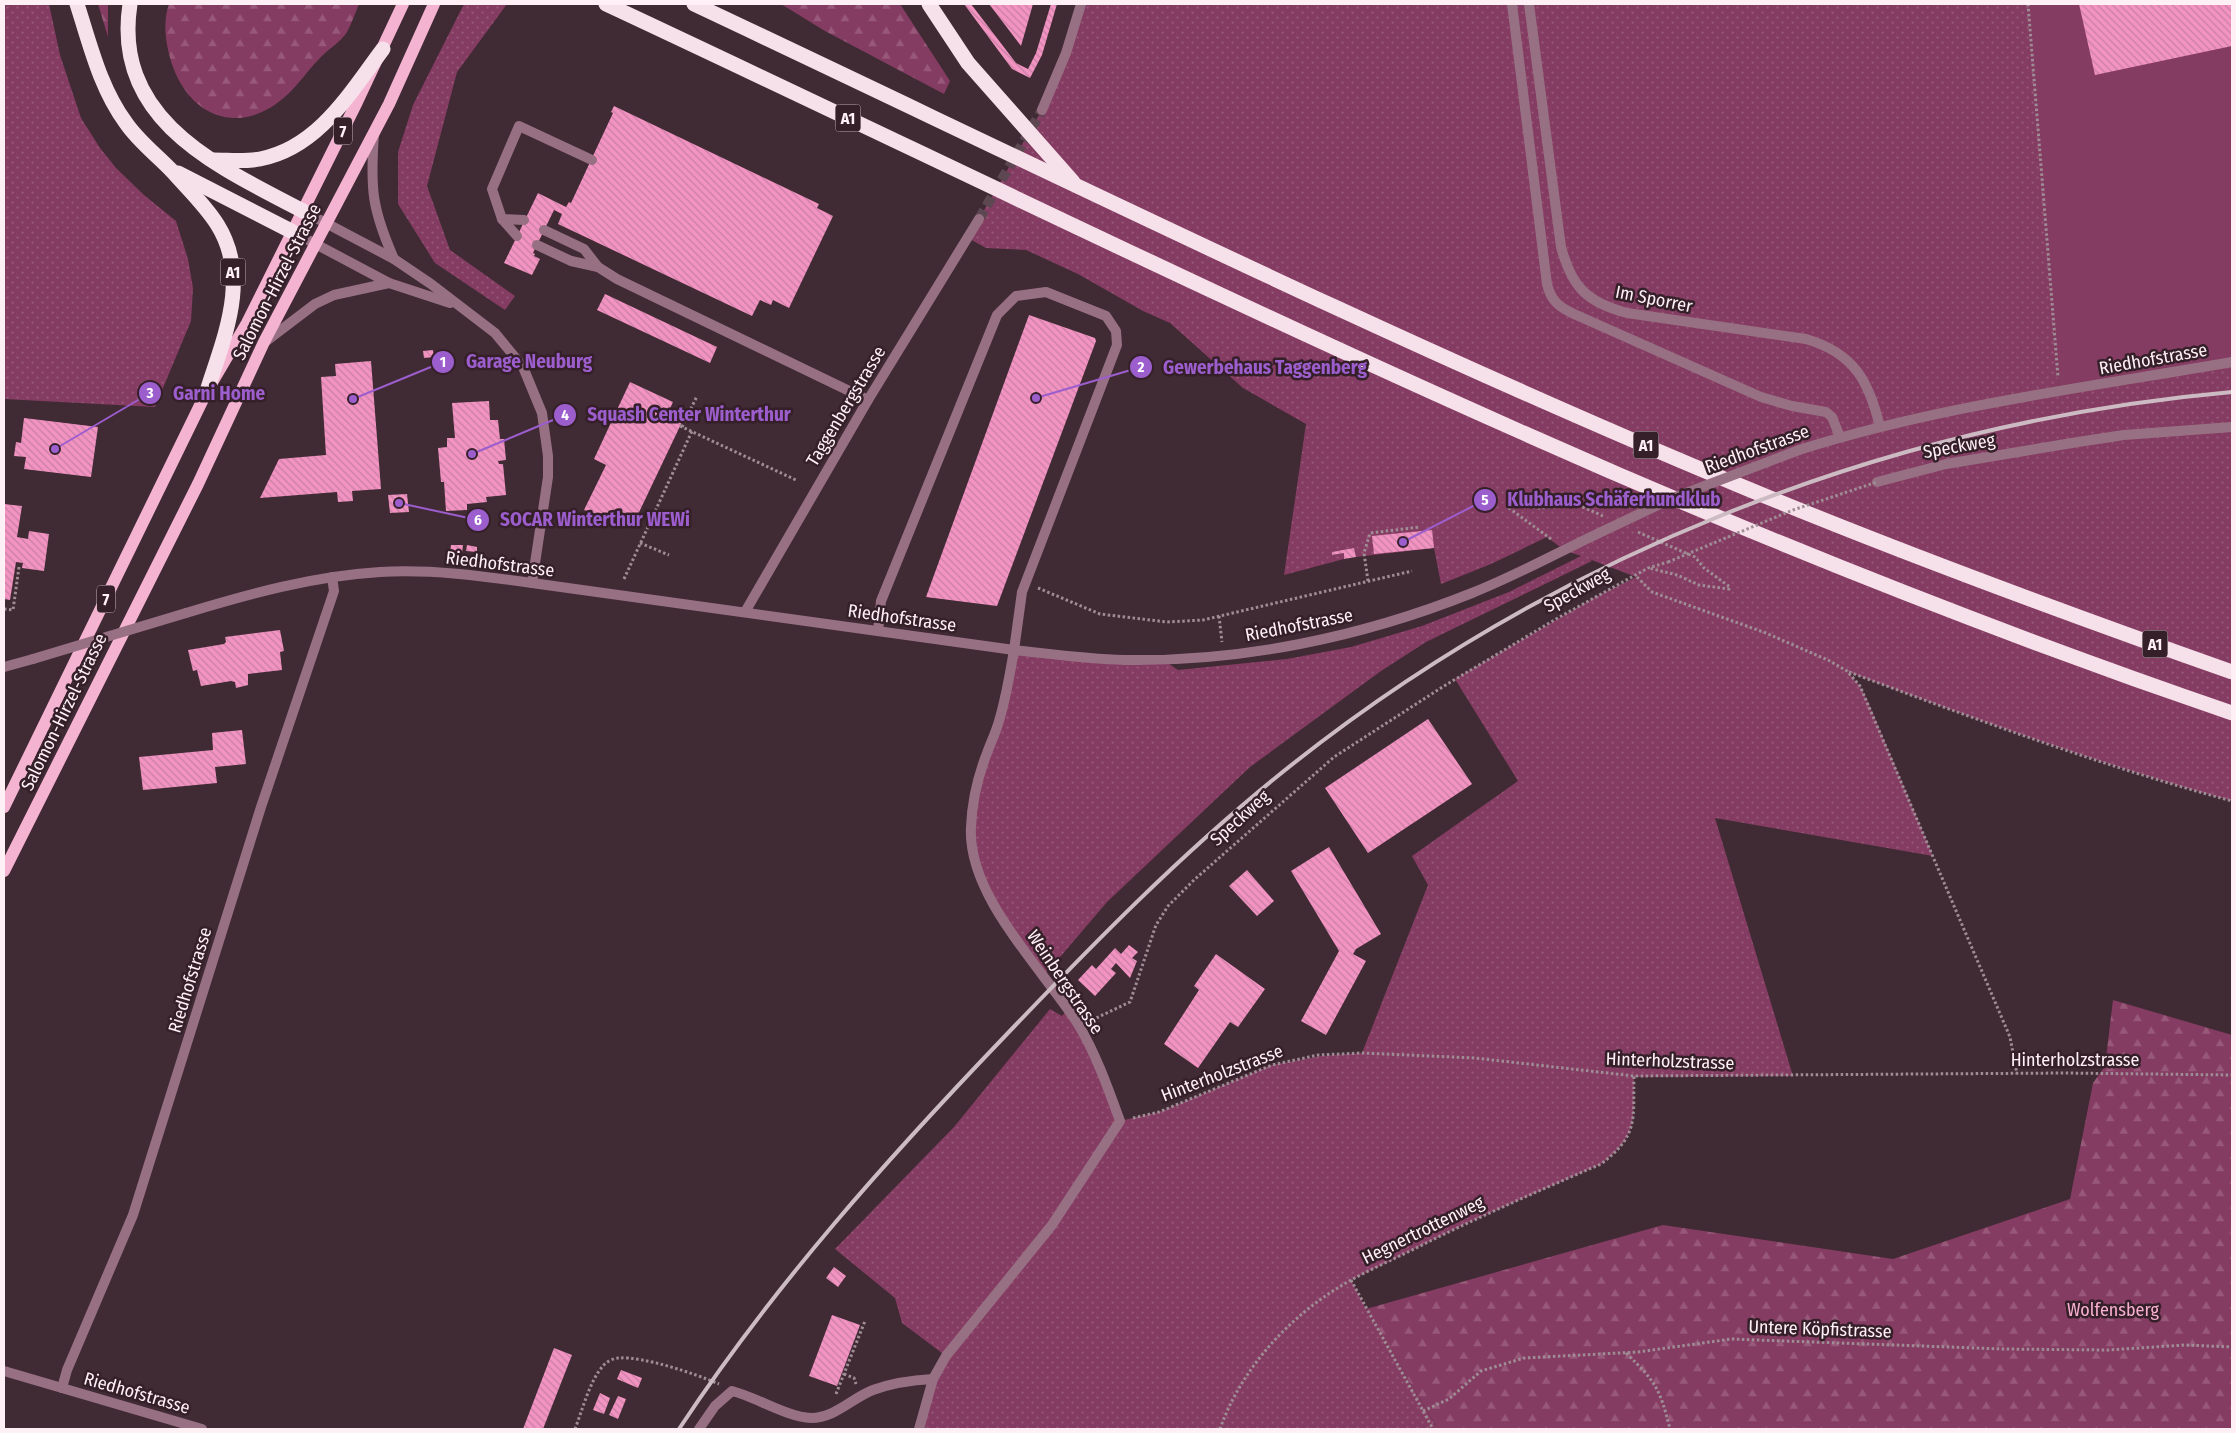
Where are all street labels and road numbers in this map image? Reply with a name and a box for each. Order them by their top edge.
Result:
road number: A1 [836,105,860,132]
road number: 7 [334,118,352,144]
street label: Salomon-Hirzel-Strasse [228,200,326,364]
road number: A1 [220,258,246,286]
street label: Im Sporrer [1614,281,1695,317]
street label: Riedhofstrasse [2097,339,2209,379]
street label: Taggenbergstrasse [802,342,891,470]
street label: Riedhofstrasse [1702,420,1812,478]
street label: Speckweg [1921,429,1997,463]
road number: A1 [1634,432,1658,458]
street label: Riedhofstrasse [444,546,556,582]
street label: Speckweg [1540,563,1615,617]
road number: 7 [97,586,115,612]
street label: Riedhofstrasse [846,599,958,637]
street label: Riedhofstrasse [1243,604,1355,646]
street label: Salomon-Hirzel-Strasse [16,630,112,794]
road number: A1 [2142,630,2168,658]
street label: Speckweg [1206,785,1275,850]
street label: Riedhofstrasse [163,924,217,1036]
street label: Weinbergstrasse [1022,926,1108,1038]
street label: Hinterholzstrasse [1158,1040,1286,1106]
street label: Hinterholzstrasse [1605,1048,1735,1074]
street label: Hinterholzstrasse [2011,1049,2139,1071]
street label: Hegnertrottenweg [1358,1191,1488,1269]
street label: Untere Köpfistrasse [1748,1316,1892,1342]
street label: Riedhofstrasse [81,1367,193,1419]

